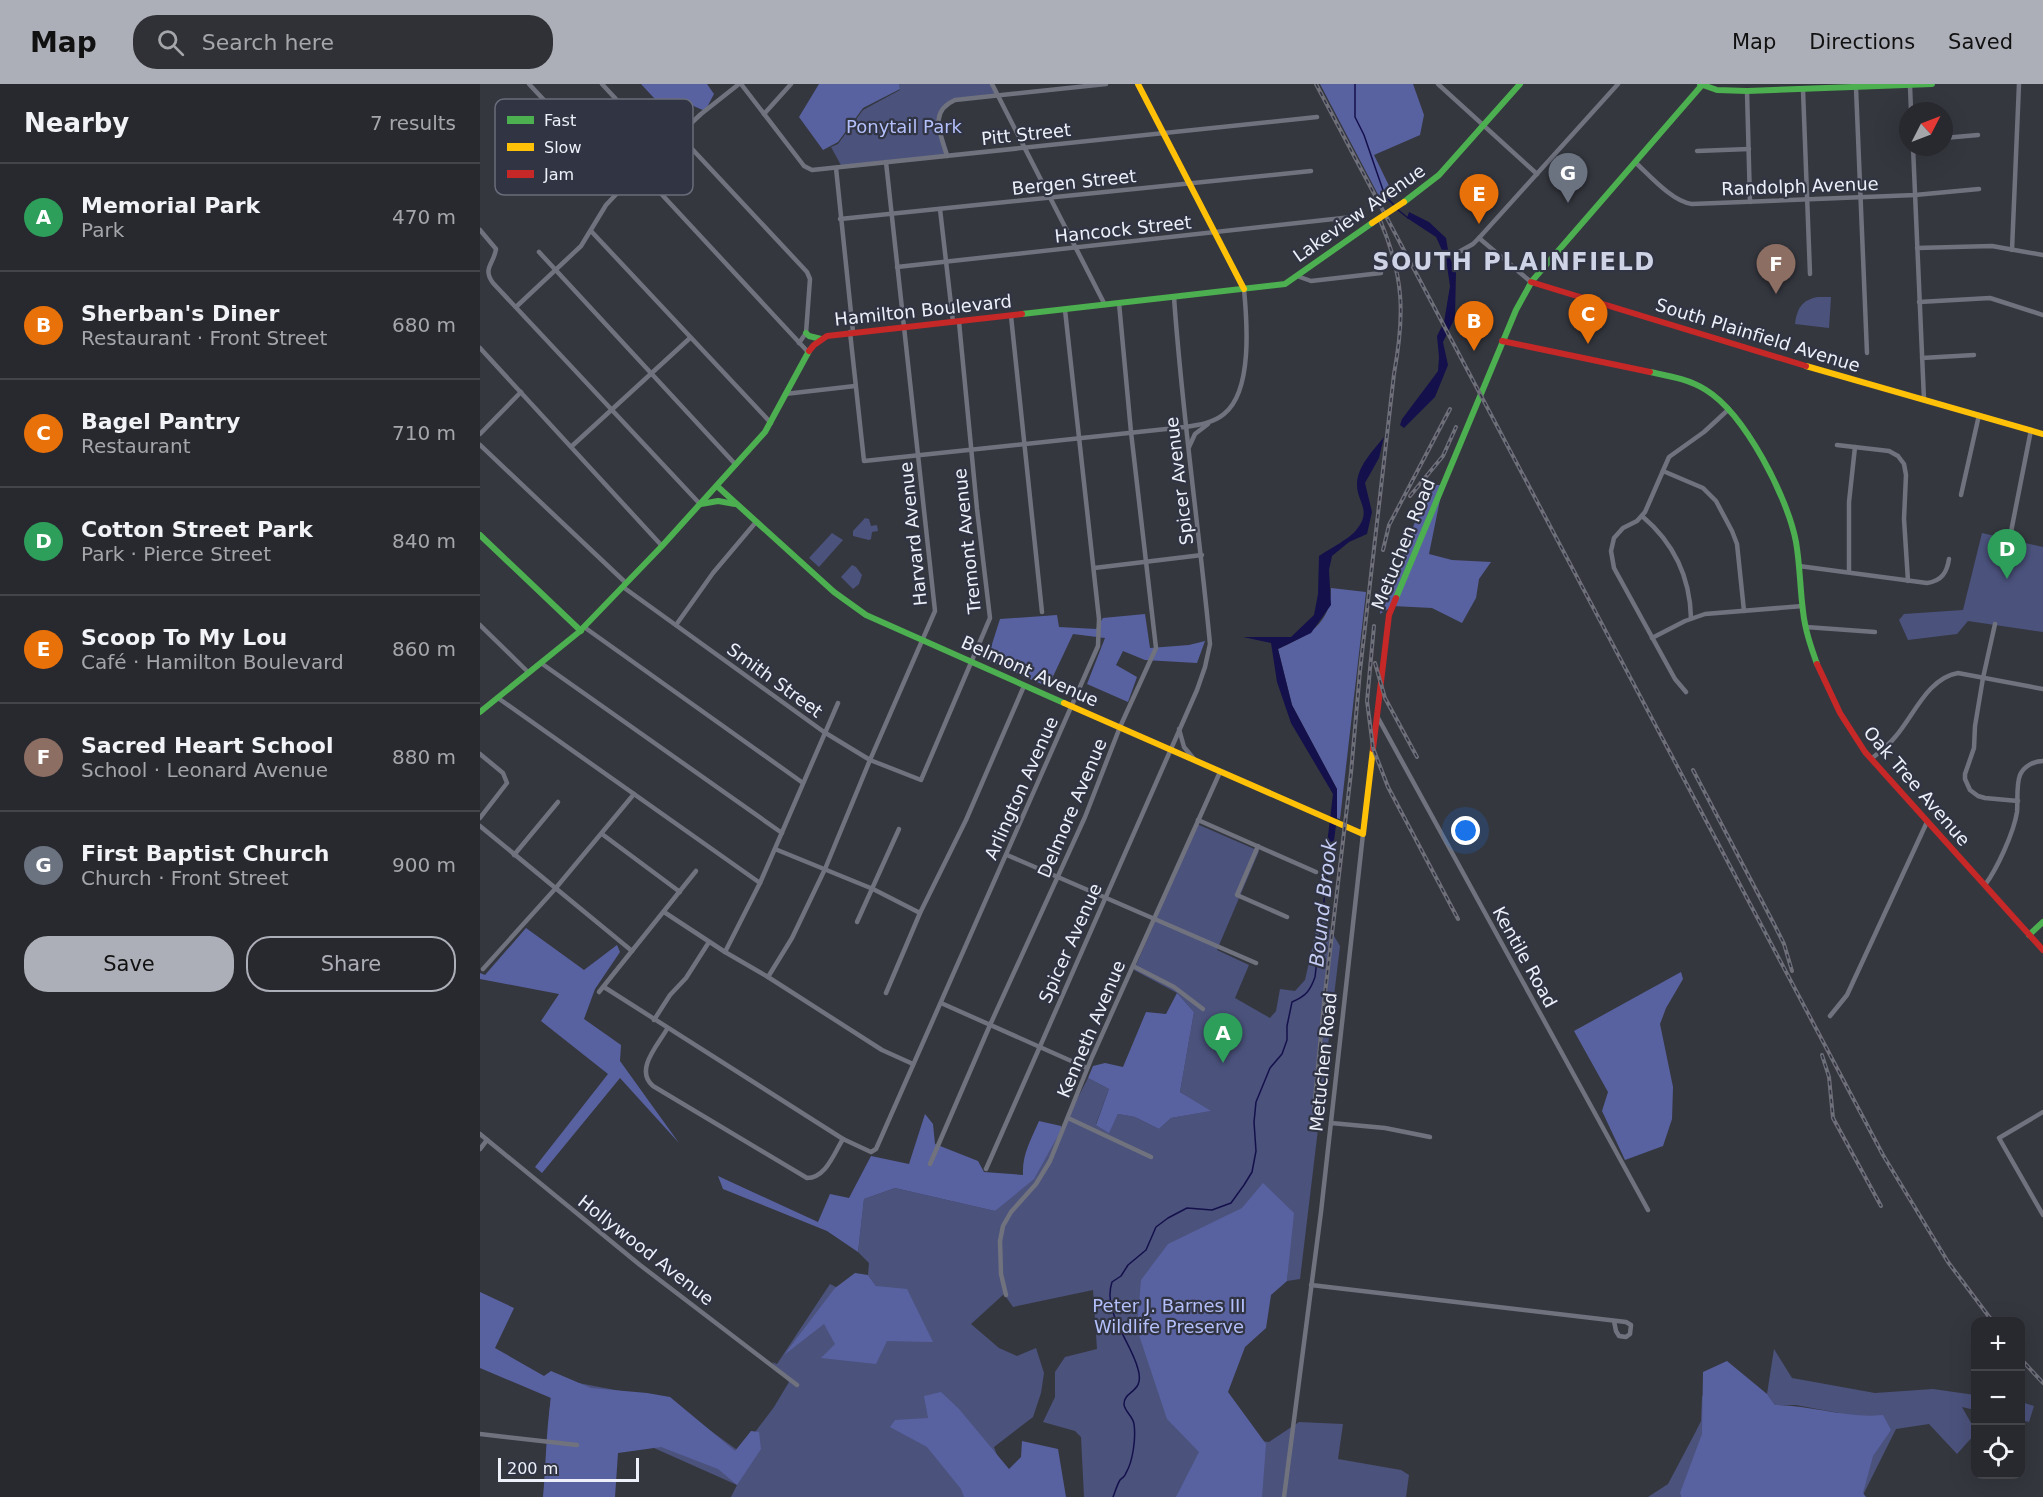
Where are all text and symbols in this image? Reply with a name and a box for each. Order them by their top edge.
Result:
search box [133,15,553,69]
text: Map [30,26,97,59]
icon: search [154,26,187,59]
text: Search here [202,30,334,55]
text: Map [1732,30,1776,54]
text: Directions [1809,30,1915,54]
text: Saved [1948,30,2013,54]
legend [495,99,693,195]
north arrow [1899,102,1953,156]
text: Nearby [24,108,129,138]
text: 7 results [370,111,456,135]
text: Fast [544,111,576,130]
park label: Ponytail Park [846,116,963,137]
street label: Pitt Street [980,119,1072,149]
text: Slow [544,138,581,157]
pin: G [1548,154,1588,203]
street label: Lakeview Avenue [1289,160,1429,266]
text: Jam [543,165,574,184]
street label: Bergen Street [1011,165,1137,199]
street label: Randolph Avenue [1721,173,1879,199]
pin: E [1460,174,1498,224]
text: Memorial Park [81,193,260,218]
text: A [36,205,51,229]
text: 470 m [392,205,456,229]
street label: Hancock Street [1053,211,1193,247]
text: Park [81,218,124,242]
pin: F [1756,244,1796,294]
district label: SOUTH PLAINFIELD [1372,248,1656,276]
street label: Hamilton Boulevard [833,290,1013,330]
pin: C [1568,294,1608,344]
street label: South Plainfield Avenue [1653,294,1863,376]
text: Sherban's Diner [81,301,279,326]
pin: B [1454,302,1494,351]
text: B [36,313,51,337]
text: 680 m [392,313,456,337]
text: Restaurant · Front Street [81,326,327,350]
text: Bagel Pantry [81,409,240,434]
street label: Spicer Avenue [1161,416,1197,546]
text: C [36,421,51,445]
text: 710 m [392,421,456,445]
text: Restaurant [81,434,191,458]
street label: Harvard Avenue [895,461,931,607]
street label: Tremont Avenue [949,467,985,616]
street label: Metuchen Road [1367,475,1439,613]
text: Cotton Street Park [81,517,313,542]
text: D [35,529,52,553]
text: 840 m [392,529,456,553]
pin: D [1988,530,2026,579]
text: Park · Pierce Street [81,542,271,566]
text: Scoop To My Lou [81,625,287,650]
street label: Belmont Avenue [958,631,1102,711]
text: E [37,637,50,661]
text: 860 m [392,637,456,661]
street label: Smith Street [723,638,827,722]
text: Café · Hamilton Boulevard [81,650,344,674]
street label: Arlington Avenue [980,713,1062,863]
street label: Oak Tree Avenue [1859,722,1975,850]
text: Sacred Heart School [81,733,333,758]
street label: Delmore Avenue [1033,735,1111,881]
text: F [37,745,50,769]
text: 880 m [392,745,456,769]
text: School · Leonard Avenue [81,758,328,782]
your location [1451,816,1480,845]
water label: Bound Brook [1304,837,1342,968]
text: First Baptist Church [81,841,329,866]
text: G [35,853,52,877]
text: 900 m [392,853,456,877]
text: Church · Front Street [81,866,289,890]
street label: Spicer Avenue [1034,880,1106,1006]
street label: Kentile Road [1489,903,1561,1011]
button: Save [24,936,234,992]
button: Share [246,936,456,992]
street label: Kenneth Avenue [1053,957,1129,1101]
street label: Metuchen Road [1305,991,1341,1133]
pin: A [1204,1014,1242,1063]
street label: Hollywood Avenue [574,1191,718,1309]
park label: Peter J. Barnes III Wildlife Preserve [1092,1295,1246,1337]
map controls [1971,1317,2025,1479]
button: + [1971,1317,2025,1371]
button: − [1971,1371,2025,1425]
button: locate [1971,1425,2025,1479]
scale bar [498,1455,639,1482]
text: 200 m [507,1459,558,1478]

